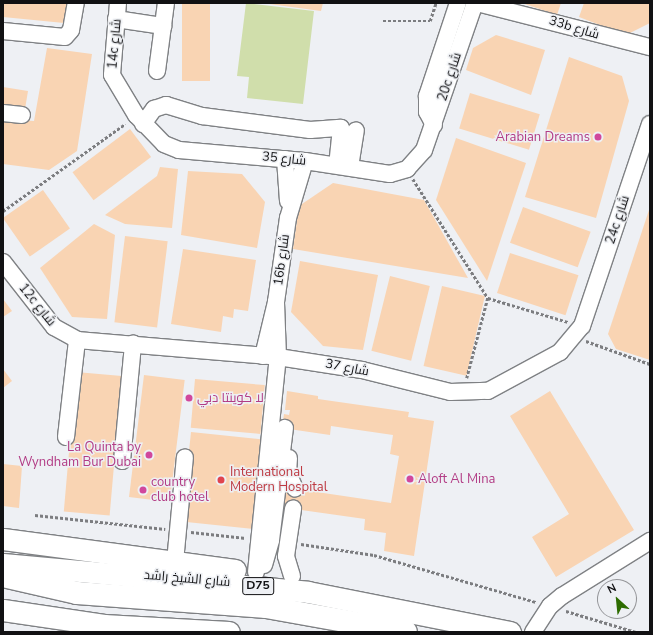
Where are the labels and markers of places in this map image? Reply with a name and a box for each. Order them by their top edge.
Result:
place label: Arabian Dreams [495,129,590,145]
marker: Arabian Dreams [593,132,603,142]
place label: لا كوينتا دبي [197,390,264,406]
marker: لا كوينتا دبي [184,393,194,403]
place label: La Quinta by Wyndham Bur Dubai [18,440,141,471]
marker: La Quinta by Wyndham Bur Dubai [144,450,154,460]
place label: International Modern Hospital [230,465,327,496]
place label: Aloft Al Mina [418,471,495,487]
marker: International Modern Hospital [215,474,227,486]
marker: Aloft Al Mina [405,474,415,484]
place label: country club hotel [151,475,209,506]
marker: country club hotel [138,485,148,495]

